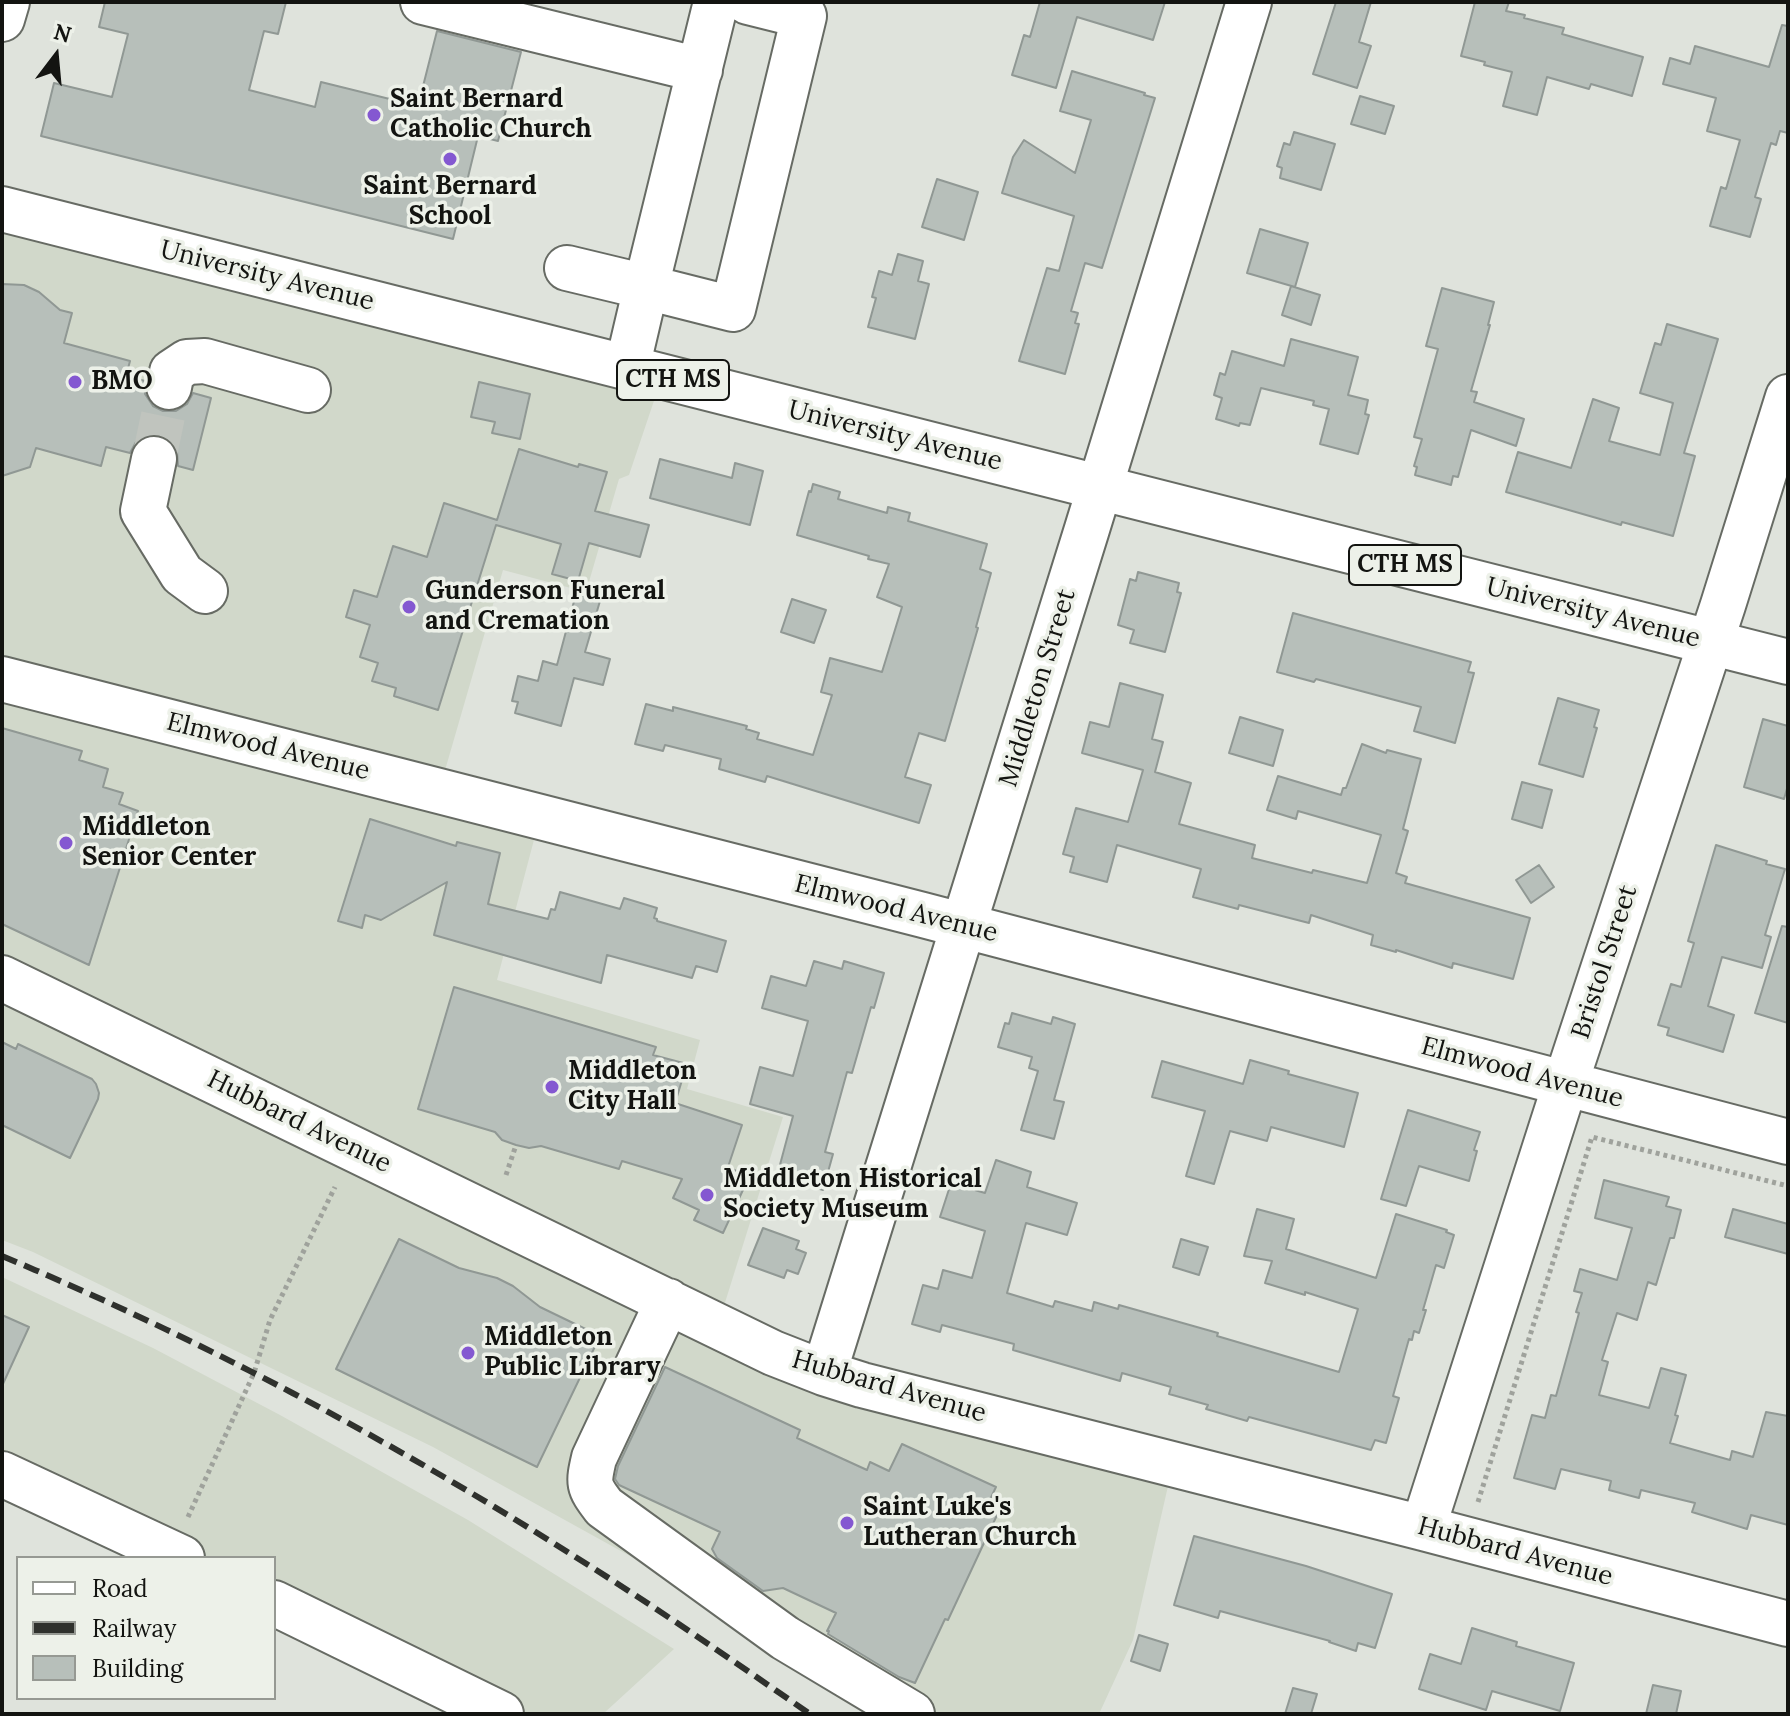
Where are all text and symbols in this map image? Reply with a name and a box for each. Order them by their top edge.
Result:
north arrow [16,16,96,96]
text: N [51,17,75,49]
place label: Saint Bernard Catholic Church [390,84,592,146]
marker: Saint Bernard Catholic Church [365,106,383,124]
marker: Saint Bernard School [441,150,459,168]
place label: Saint Bernard School [363,171,537,232]
street label: University Avenue [157,234,377,318]
road number: CTH MS [617,360,729,400]
place label: BMO [91,366,153,398]
marker: BMO [66,373,84,391]
street label: University Avenue [785,394,1005,478]
road number: CTH MS [1349,545,1461,585]
street label: University Avenue [1483,571,1703,655]
place label: Gunderson Funeral and Cremation [425,576,665,638]
street label: Middleton Street [993,585,1083,791]
marker: Gunderson Funeral and Cremation [400,598,418,616]
street label: Elmwood Avenue [163,707,373,787]
place label: Middleton Senior Center [82,812,256,874]
marker: Middleton Senior Center [57,834,75,852]
street label: Elmwood Avenue [791,869,1001,949]
street label: Bristol Street [1566,881,1644,1043]
street label: Elmwood Avenue [1418,1031,1626,1115]
place label: Middleton City Hall [568,1056,697,1118]
street label: Hubbard Avenue [202,1064,396,1180]
marker: Middleton City Hall [543,1078,561,1096]
place label: Middleton Historical Society Museum [723,1164,982,1226]
marker: Middleton Historical Society Museum [698,1186,716,1204]
place label: Middleton Public Library [484,1322,661,1384]
marker: Middleton Public Library [459,1344,477,1362]
street label: Hubbard Avenue [788,1344,990,1430]
place label: Saint Luke's Lutheran Church [863,1492,1077,1554]
street label: Hubbard Avenue [1414,1511,1616,1593]
marker: Saint Luke's Lutheran Church [838,1514,856,1532]
legend [16,1556,276,1700]
text: Road [92,1573,148,1604]
text: Railway [92,1613,176,1644]
text: Building [92,1653,183,1684]

